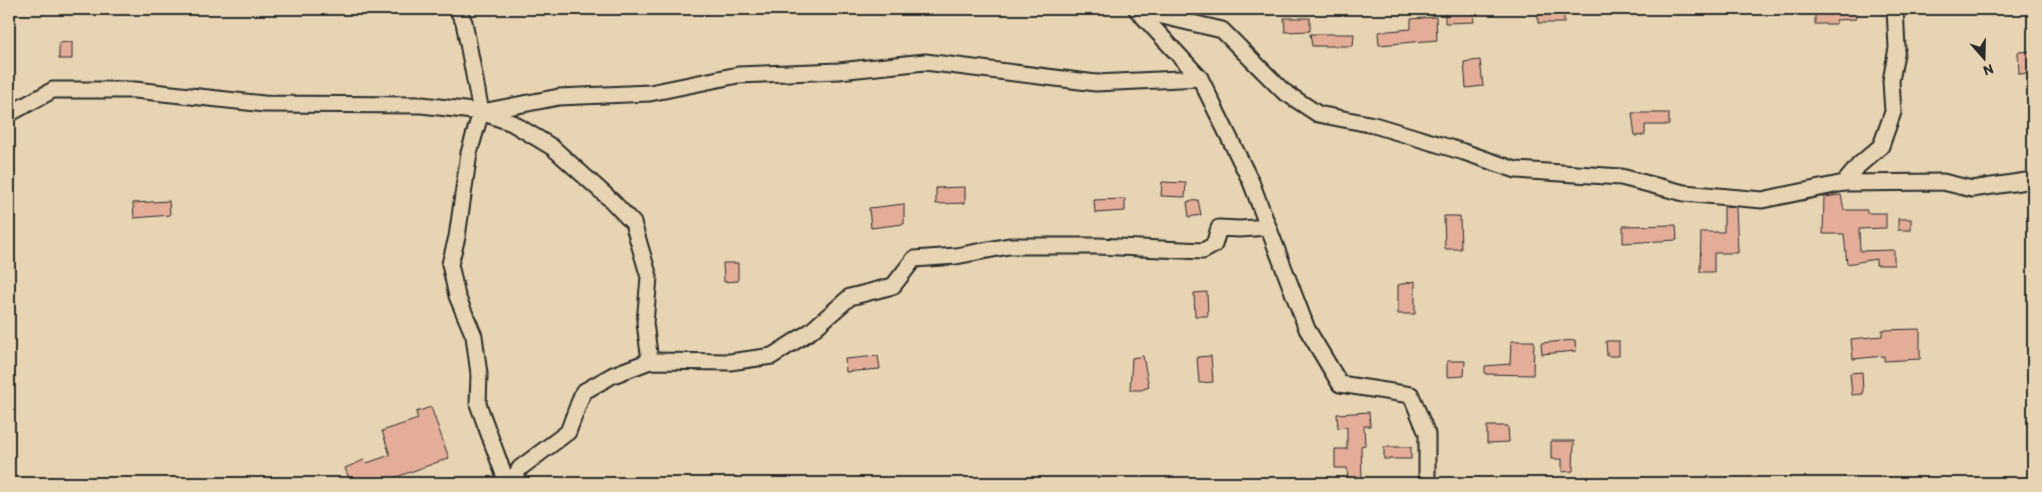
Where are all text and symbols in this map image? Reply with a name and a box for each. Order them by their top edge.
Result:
north arrow [1960,32,2010,82]
text: N [1981,60,1996,79]

